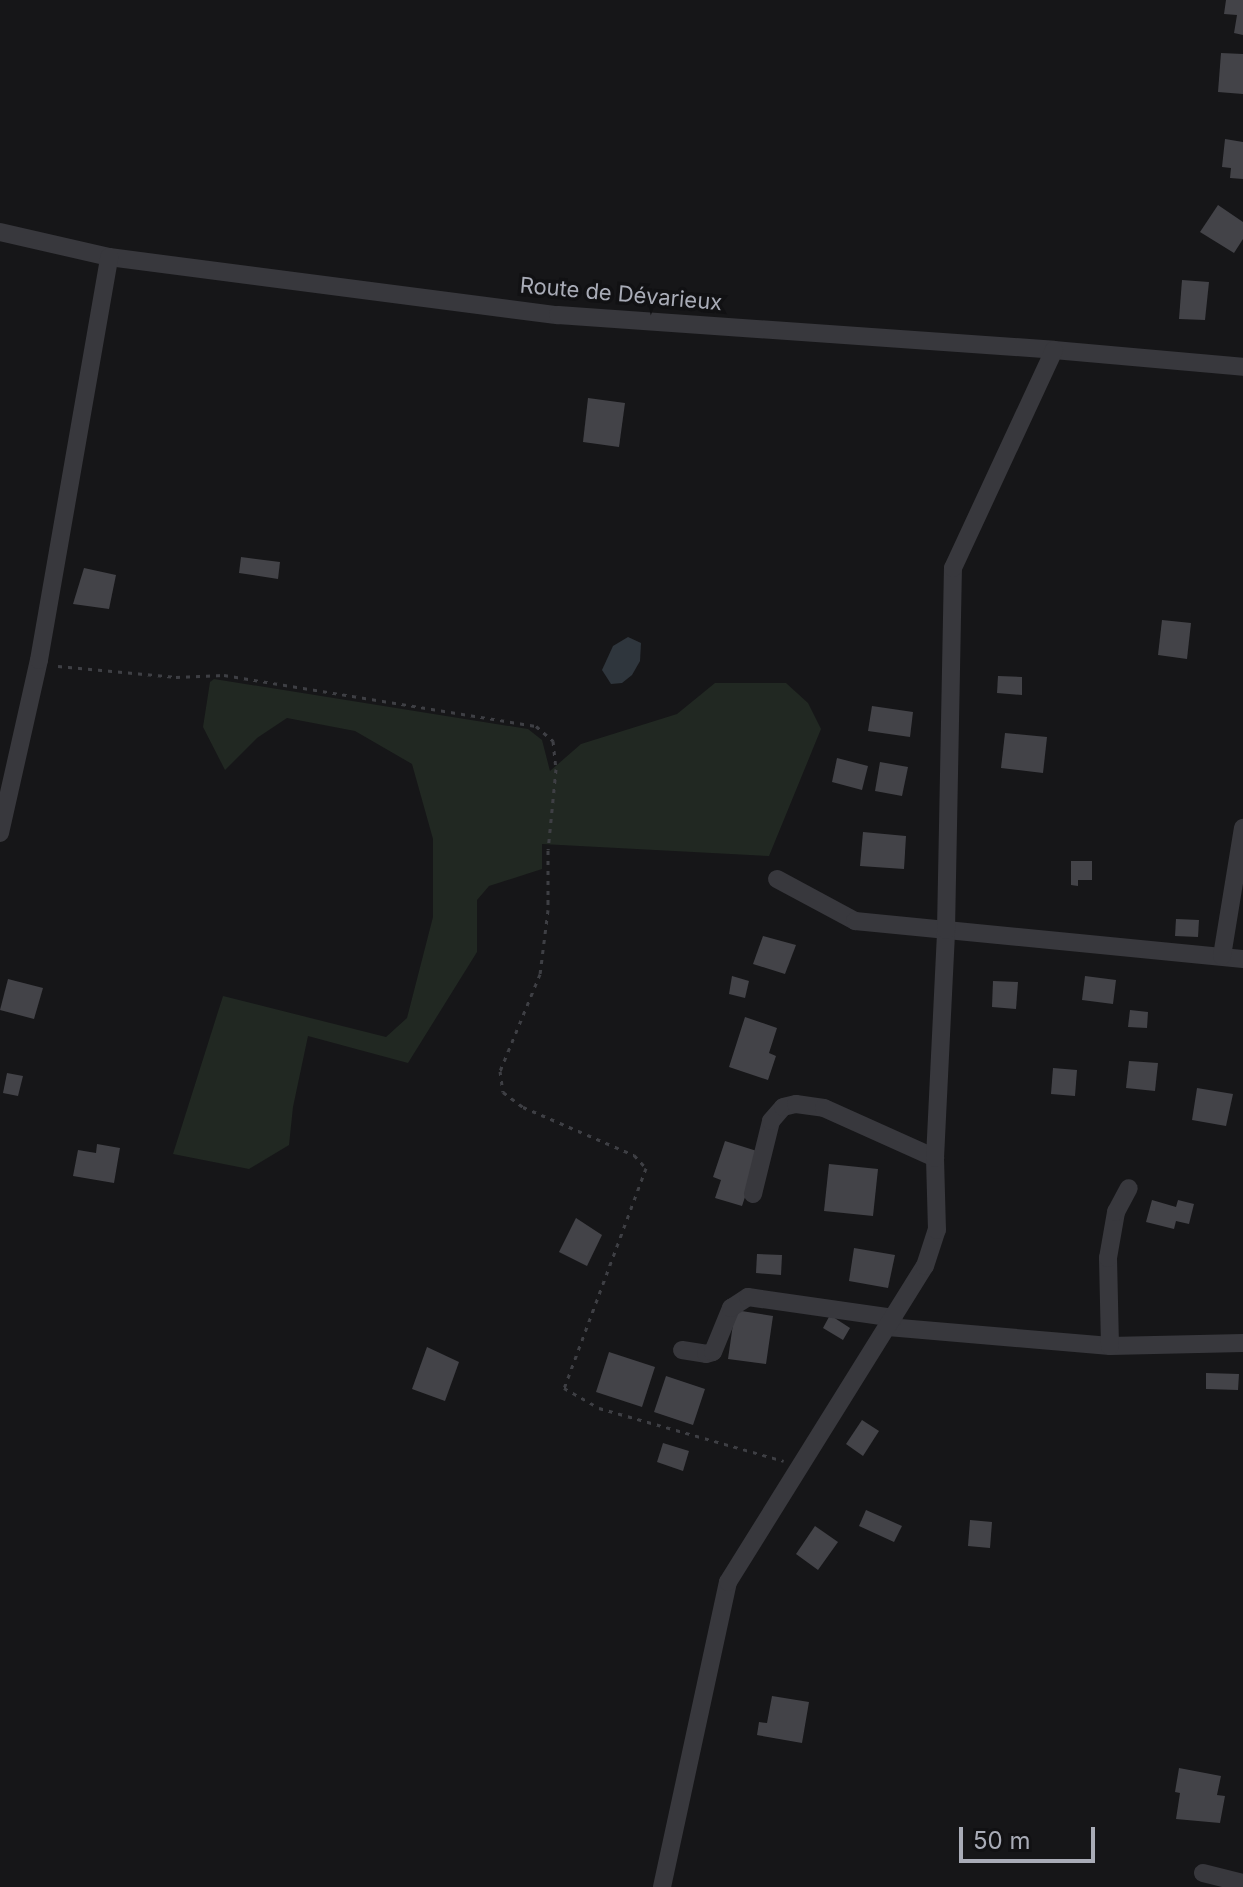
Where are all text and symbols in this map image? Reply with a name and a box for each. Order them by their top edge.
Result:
street label: Route de Dévarieux [519,272,723,316]
scale bar [963,1811,1099,1861]
text: 50 m [973,1826,1031,1855]

